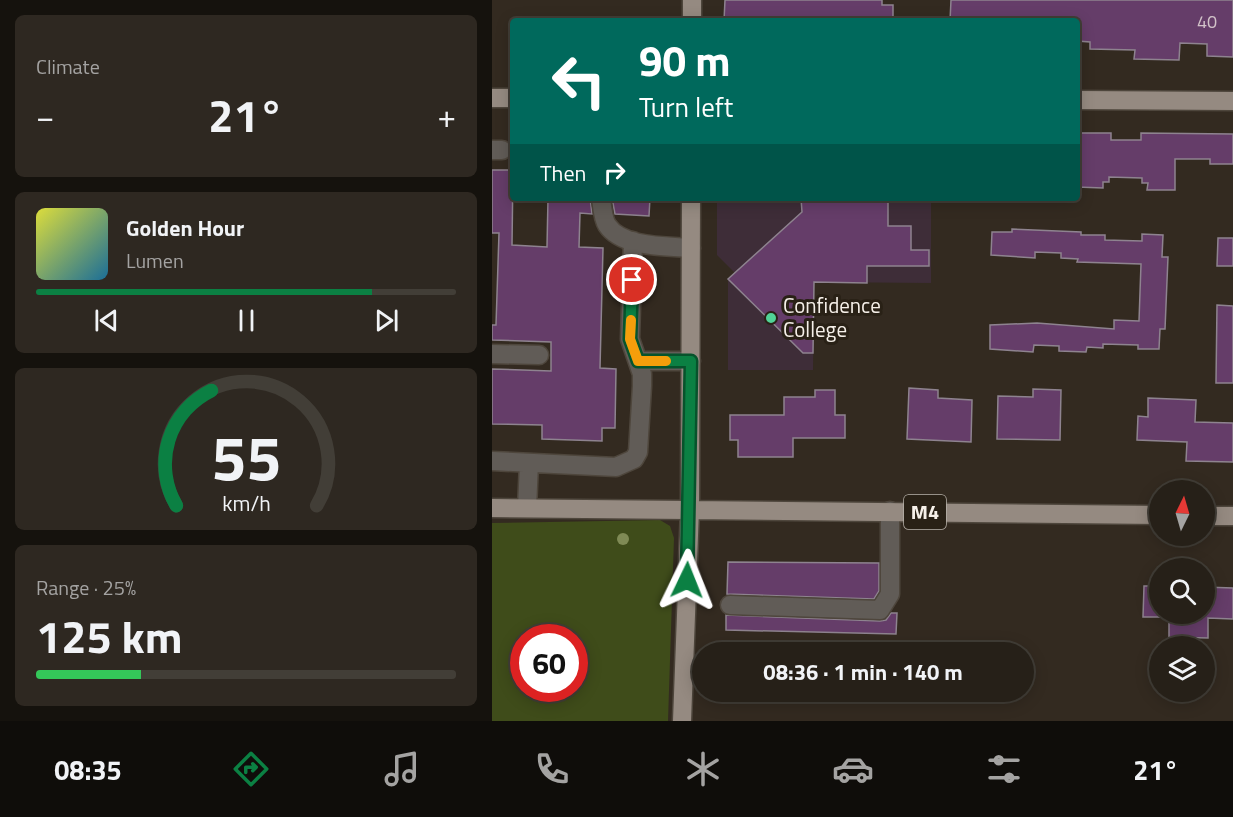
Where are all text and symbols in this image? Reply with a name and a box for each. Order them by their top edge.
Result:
house number: 40 [1197,8,1217,35]
text: 90 m [639,28,731,92]
icon: left [540,42,618,120]
text: Climate [36,51,100,82]
text: 21° [208,81,284,149]
text: Turn left [639,86,733,127]
text: − [36,91,54,141]
text: + [438,91,456,141]
text: Then [540,156,586,190]
icon: right [598,156,631,189]
text: Golden Hour [126,211,244,245]
text: Lumen [126,245,184,276]
pin [606,254,657,305]
icon: arrive [615,263,648,296]
place label: Confidence College [783,289,881,345]
icon: previous [90,304,123,337]
icon: pause [230,304,263,337]
icon: next [370,304,403,337]
marker: Confidence College [764,311,778,325]
text: 55 [211,409,281,504]
north arrow [1149,480,1215,546]
map controls [1149,480,1215,702]
text: km/h [222,487,270,519]
road number: M4 [904,495,946,529]
position arrow [655,548,719,612]
button: search [1149,558,1215,624]
text: Range · 25% [36,572,136,603]
text: 125 km [36,602,182,670]
speed limit sign: 60 [510,624,588,702]
button: layers [1149,636,1215,702]
text: 08:36 · 1 min · 140 m [763,655,963,689]
icon: directions [230,748,272,790]
icon: music [381,748,423,790]
icon: phone [531,748,573,790]
icon: climate [682,748,724,790]
icon: car [832,748,874,790]
icon: filters [983,748,1025,790]
text: 08:35 [54,749,122,790]
text: 21° [1133,749,1179,790]

